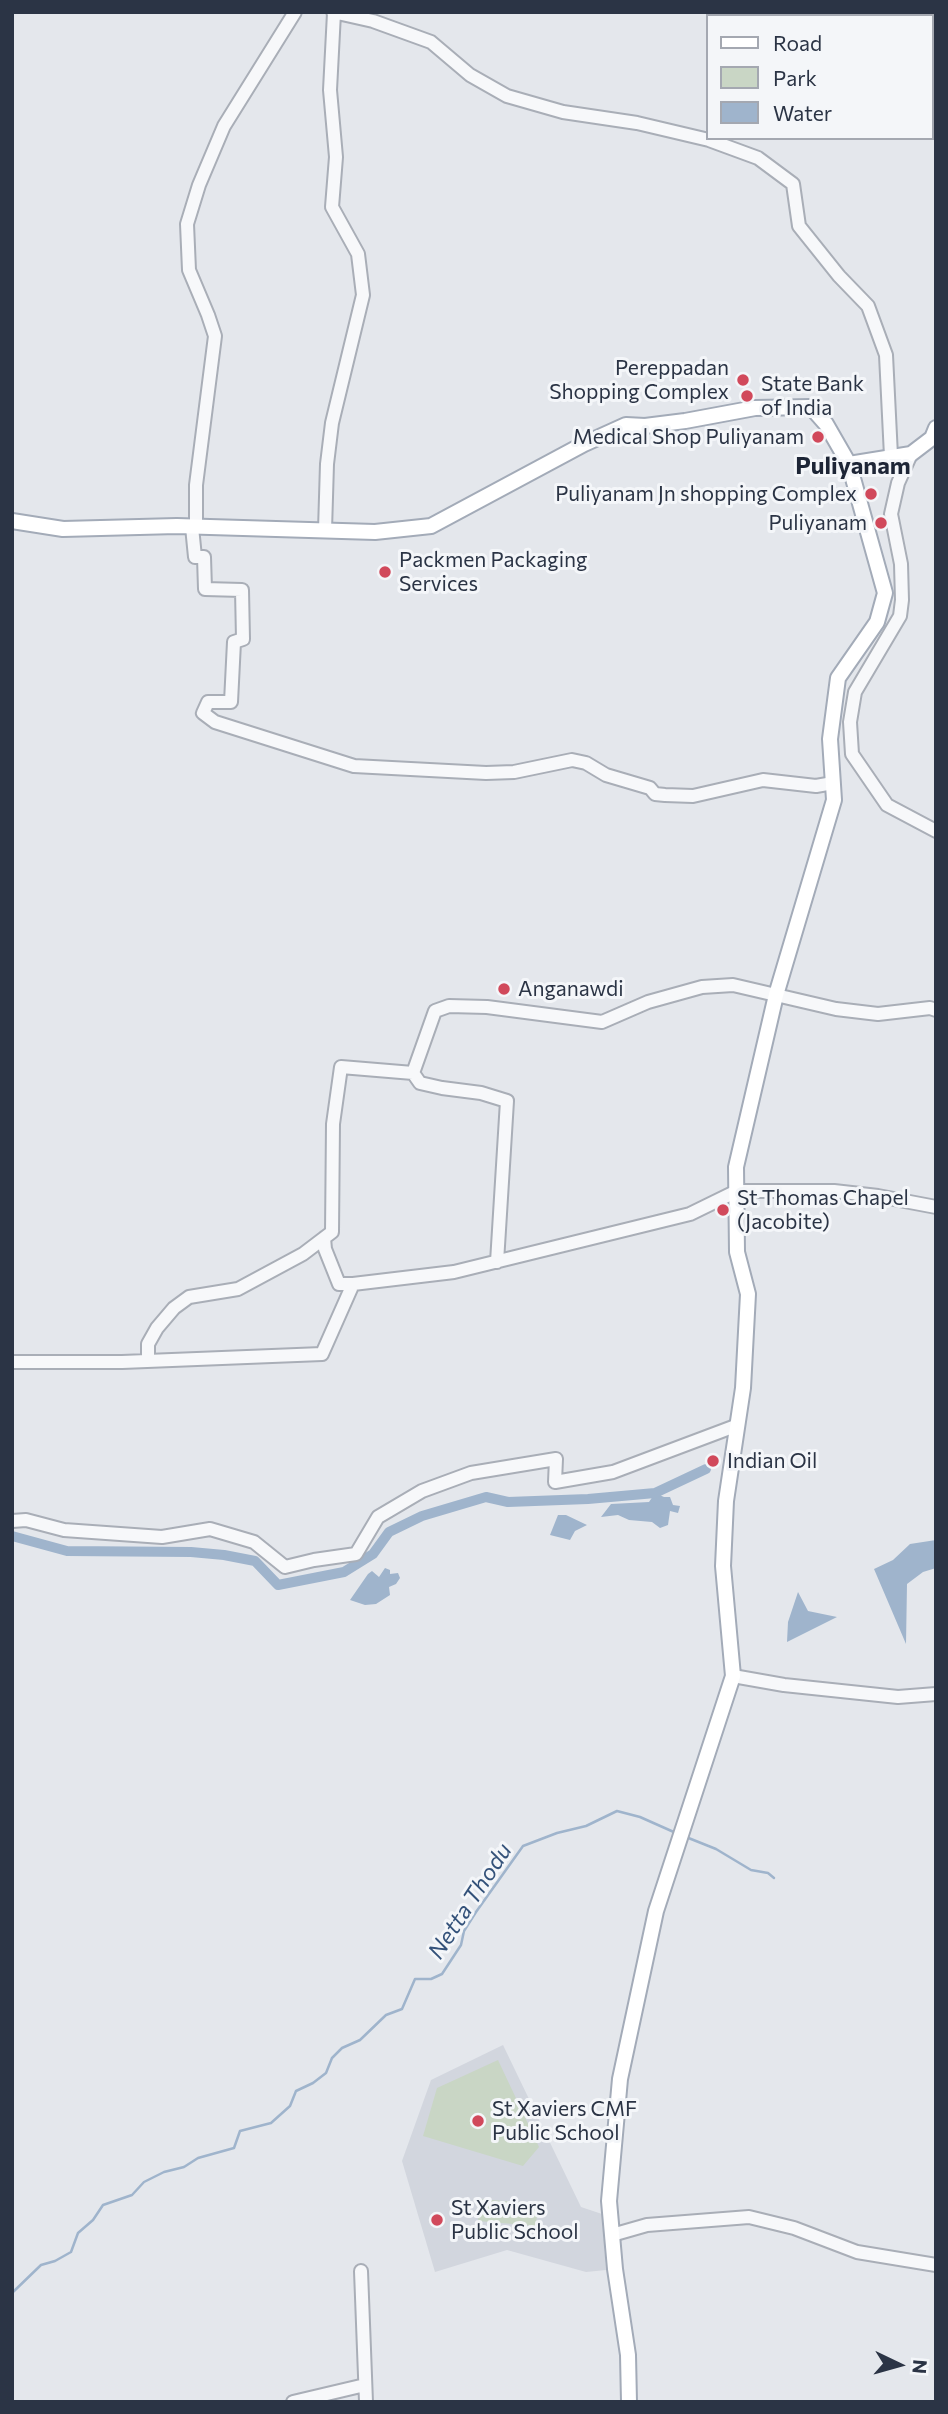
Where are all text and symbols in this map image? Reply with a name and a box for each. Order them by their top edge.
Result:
legend [706,14,934,140]
text: Road [773,30,822,55]
text: Park [773,65,817,90]
text: Water [773,100,832,125]
place label: Pereppadan Shopping Complex [549,355,729,405]
place label: State Bank of India [761,371,864,421]
marker: Pereppadan Shopping Complex [735,372,751,388]
marker: State Bank of India [739,388,755,404]
place label: Medical Shop Puliyanam [573,424,804,450]
marker: Medical Shop Puliyanam [810,429,826,445]
district label: Puliyanam [795,452,911,480]
place label: Puliyanam Jn shopping Complex [555,481,857,507]
marker: Puliyanam Jn shopping Complex [863,486,879,502]
place label: Puliyanam [768,510,867,536]
marker: Puliyanam [873,515,889,531]
place label: Packmen Packaging Services [399,547,587,597]
marker: Packmen Packaging Services [377,564,393,580]
place label: Anganawdi [518,976,624,1002]
marker: Anganawdi [496,981,512,997]
place label: St Thomas Chapel (Jacobite) [737,1185,909,1235]
marker: St Thomas Chapel (Jacobite) [715,1202,731,1218]
place label: Indian Oil [727,1448,817,1474]
marker: Indian Oil [705,1453,721,1469]
water label: Netta Thodu [422,1838,518,1964]
place label: St Xaviers CMF Public School [492,2096,637,2146]
marker: St Xaviers CMF Public School [470,2113,486,2129]
place label: St Xaviers Public School [451,2195,579,2245]
marker: St Xaviers Public School [429,2212,445,2228]
north arrow [864,2330,934,2400]
text: N [908,2359,932,2375]

